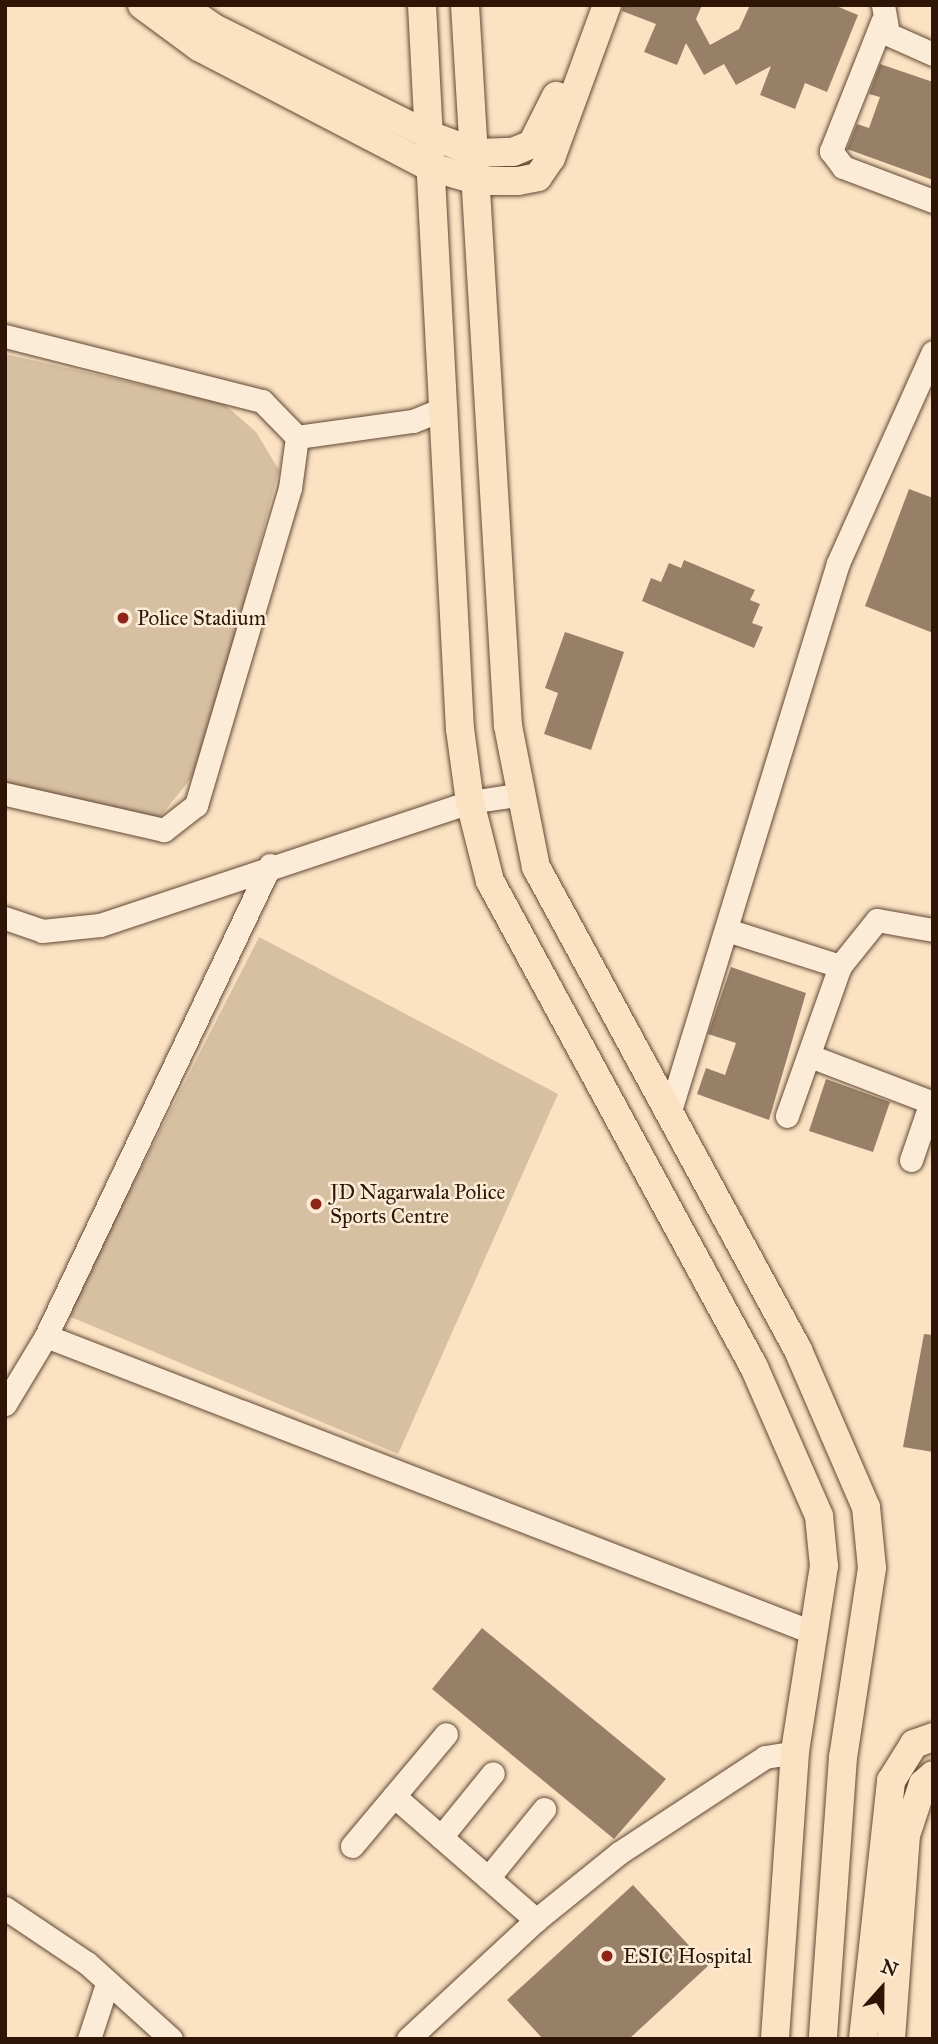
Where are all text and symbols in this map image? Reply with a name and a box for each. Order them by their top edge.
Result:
place label: Police Stadium [137,605,266,631]
marker: Police Stadium [115,610,131,626]
place label: JD Nagarwala Police Sports Centre [330,1179,505,1229]
marker: JD Nagarwala Police Sports Centre [308,1196,324,1212]
place label: ESIC Hospital [623,1943,752,1969]
marker: ESIC Hospital [597,1946,617,1966]
north arrow [847,1953,917,2023]
text: N [878,1954,901,1982]

